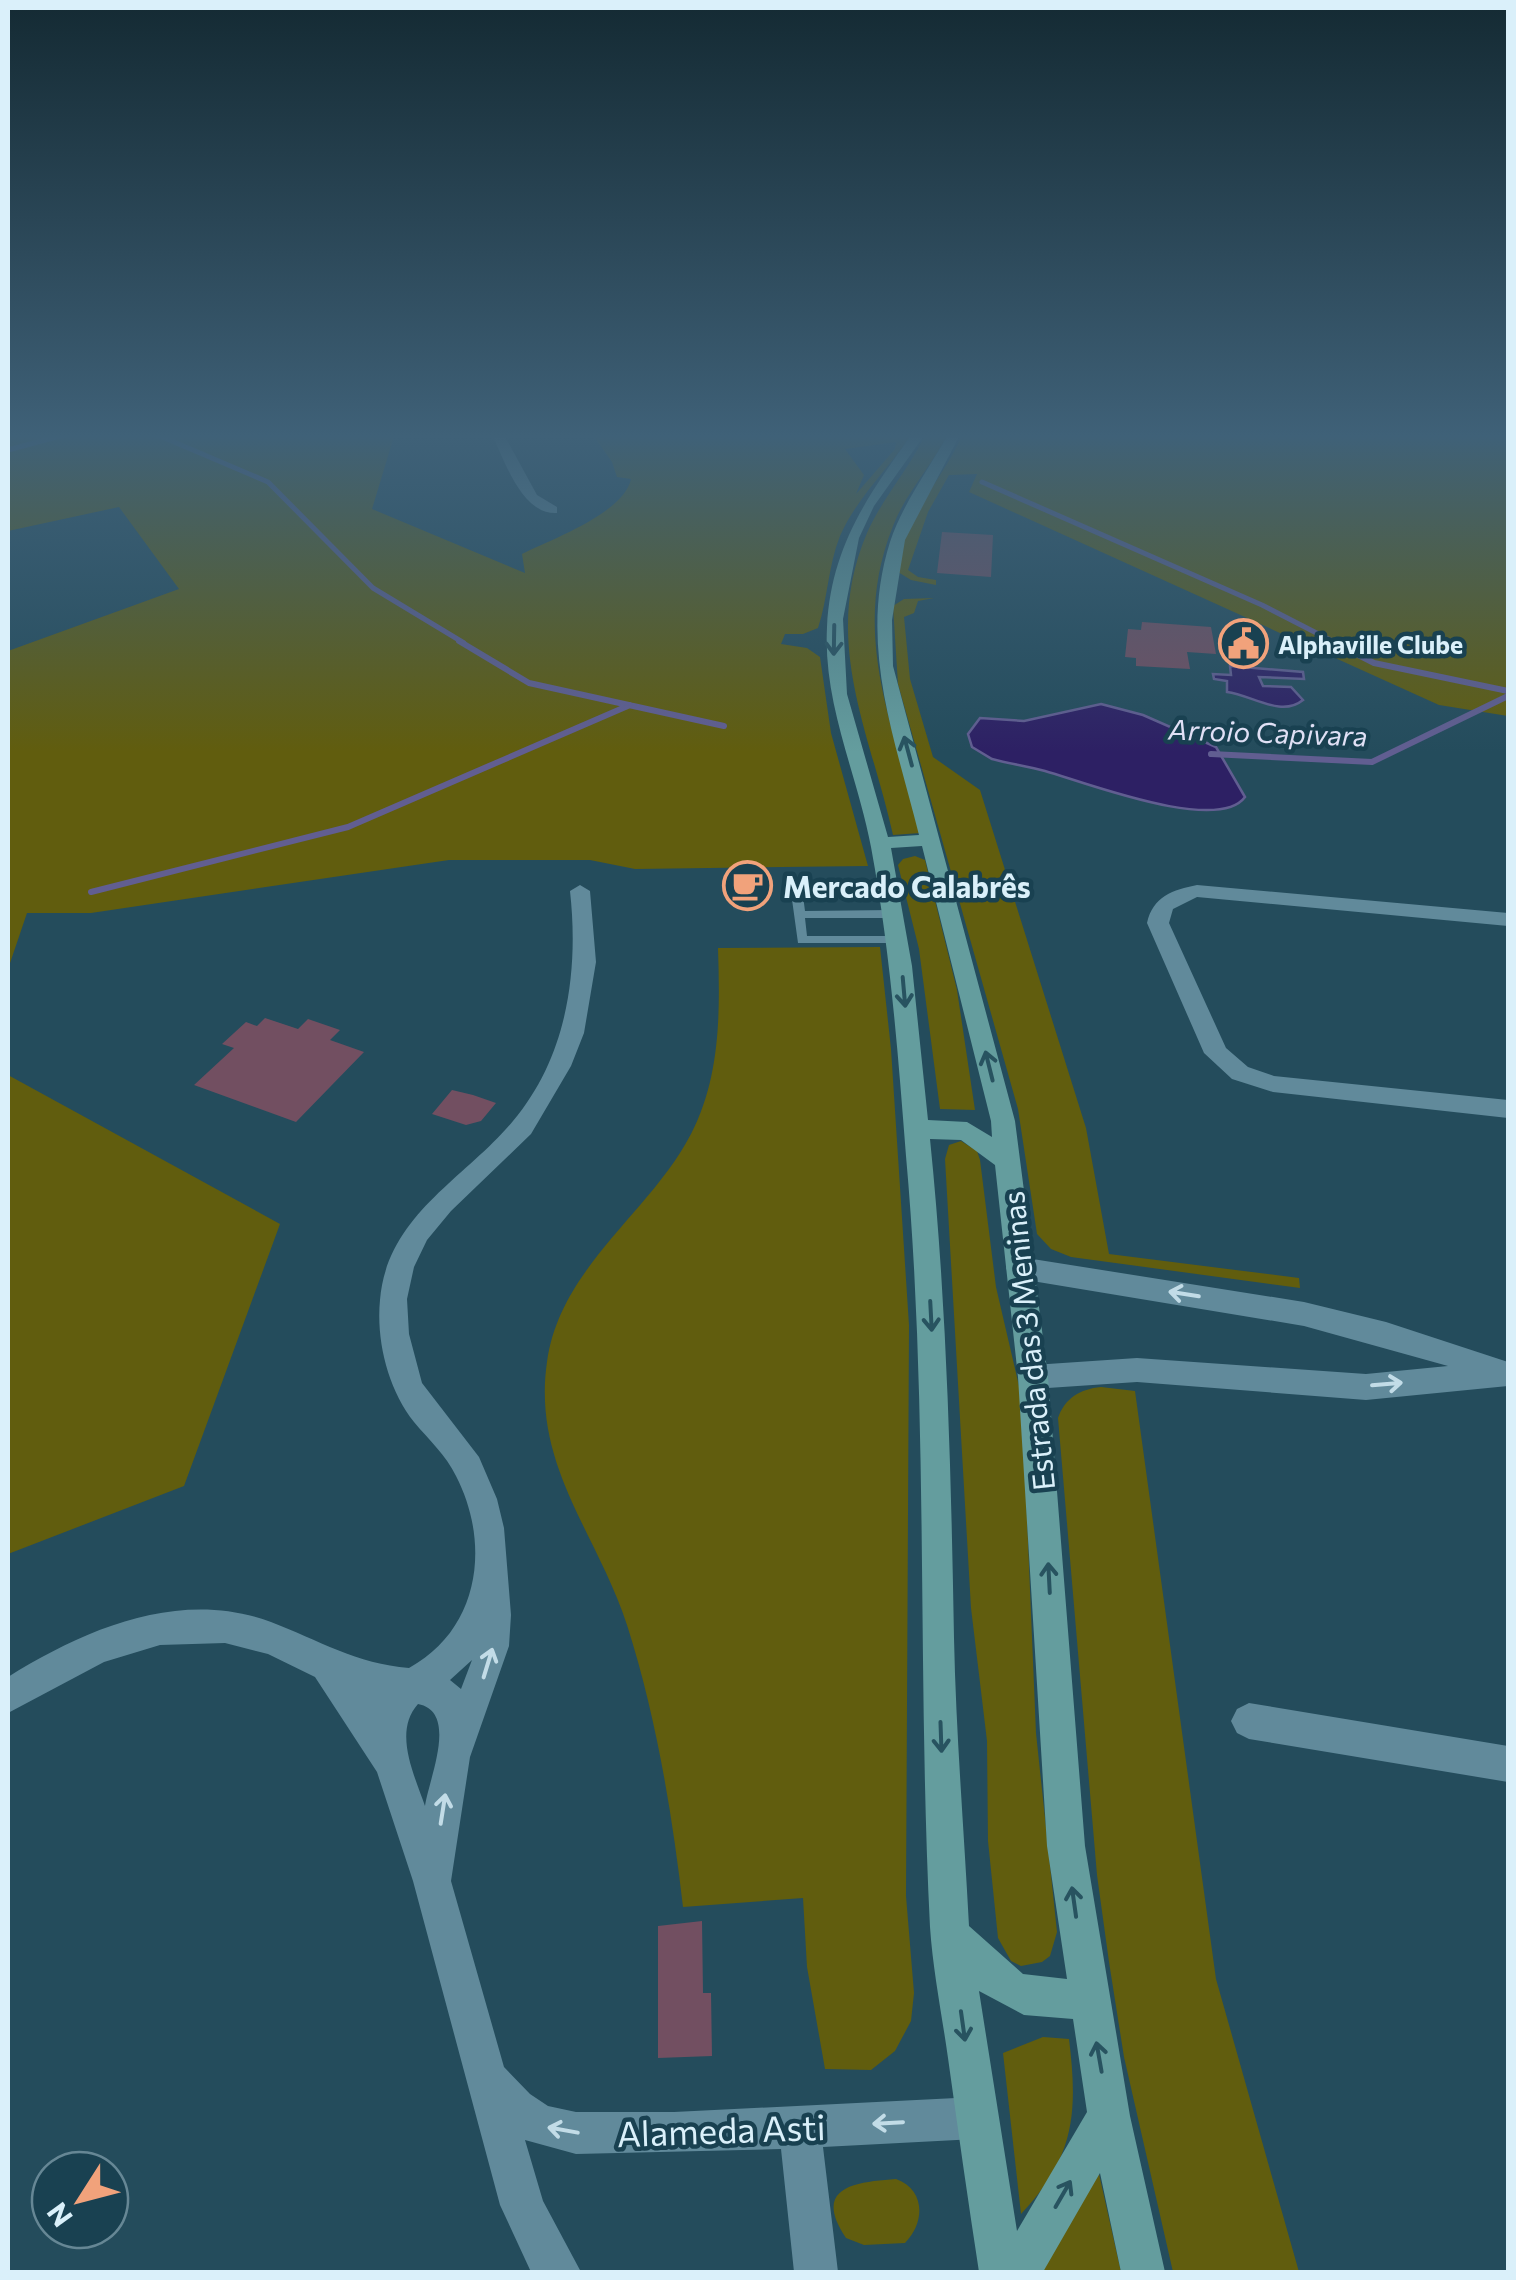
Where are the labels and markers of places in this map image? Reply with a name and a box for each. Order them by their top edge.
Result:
public building icon: Alphaville Clube [1217,618,1269,670]
place label: Alphaville Clube [1278,629,1463,659]
cafe icon: Mercado Calabrês [722,859,774,911]
place label: Mercado Calabrês [783,867,1031,904]

